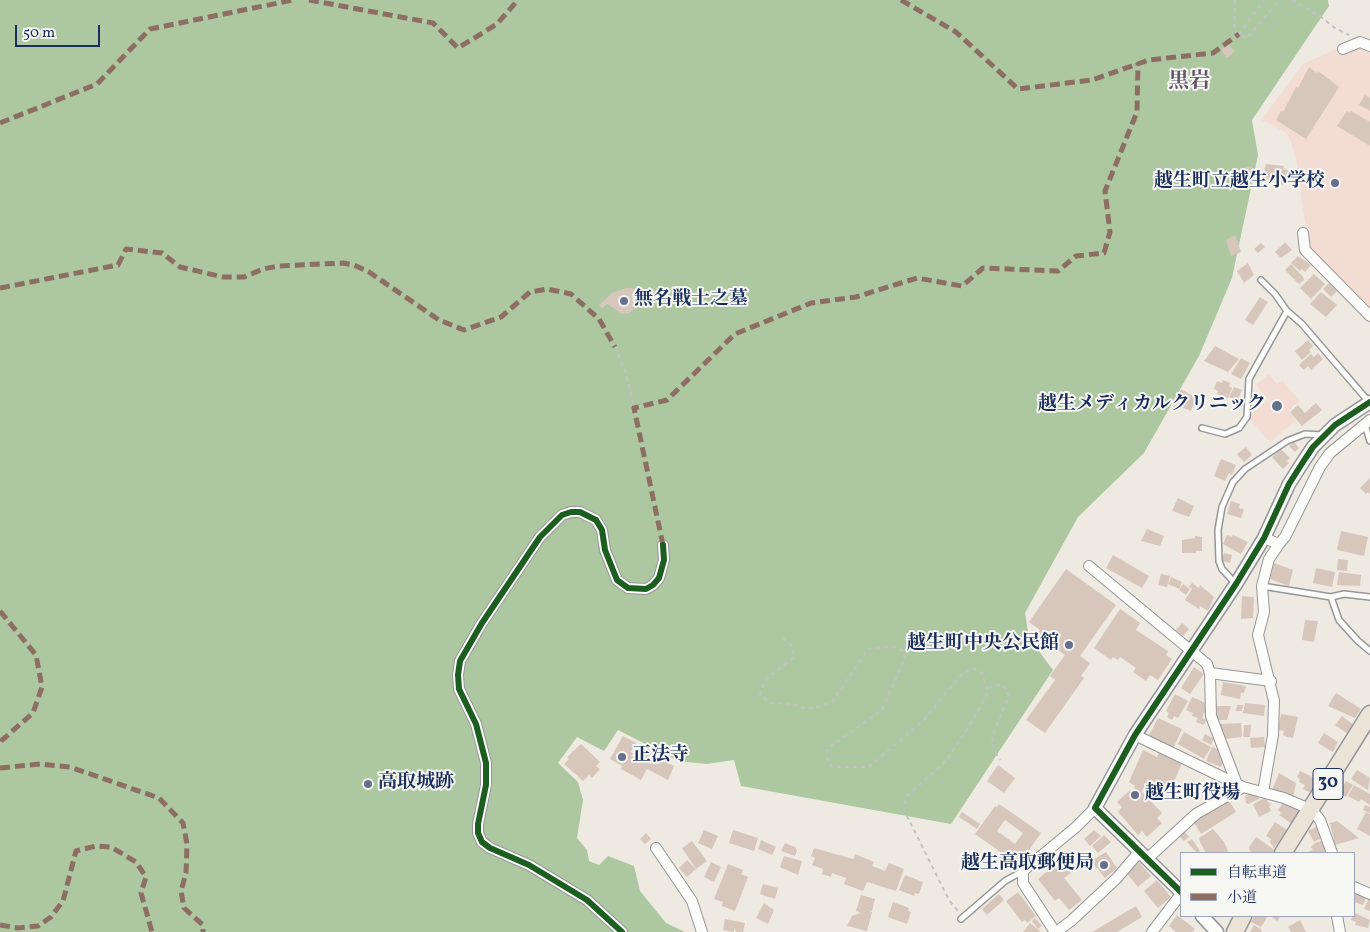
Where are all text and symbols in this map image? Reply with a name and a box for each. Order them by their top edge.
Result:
scale bar [18,15,102,47]
text: 50 m [23,23,55,44]
district label: 黒岩 [1168,70,1210,96]
place label: 越生町立越生小学校 [1154,172,1325,194]
marker: 越生町立越生小学校 [1329,177,1341,189]
place label: 無名戦士之墓 [634,290,748,312]
marker: 無名戦士之墓 [618,295,630,307]
place label: 越生メディカルクリニック [1038,395,1266,417]
marker: 越生メディカルクリニック [1270,399,1284,413]
place label: 越生町中央公民館 [907,634,1059,656]
marker: 越生町中央公民館 [1063,639,1075,651]
place label: 正法寺 [632,746,689,768]
marker: 正法寺 [616,751,628,763]
road number: 30 [1313,769,1343,800]
place label: 高取城跡 [378,773,454,795]
marker: 高取城跡 [362,778,374,790]
place label: 越生町役場 [1145,784,1240,806]
marker: 越生町役場 [1129,789,1141,801]
legend [1180,852,1355,917]
place label: 越生高取郵便局 [961,854,1094,876]
marker: 越生高取郵便局 [1098,859,1110,871]
text: 自転車道 [1227,863,1287,884]
text: 小道 [1227,888,1257,909]

